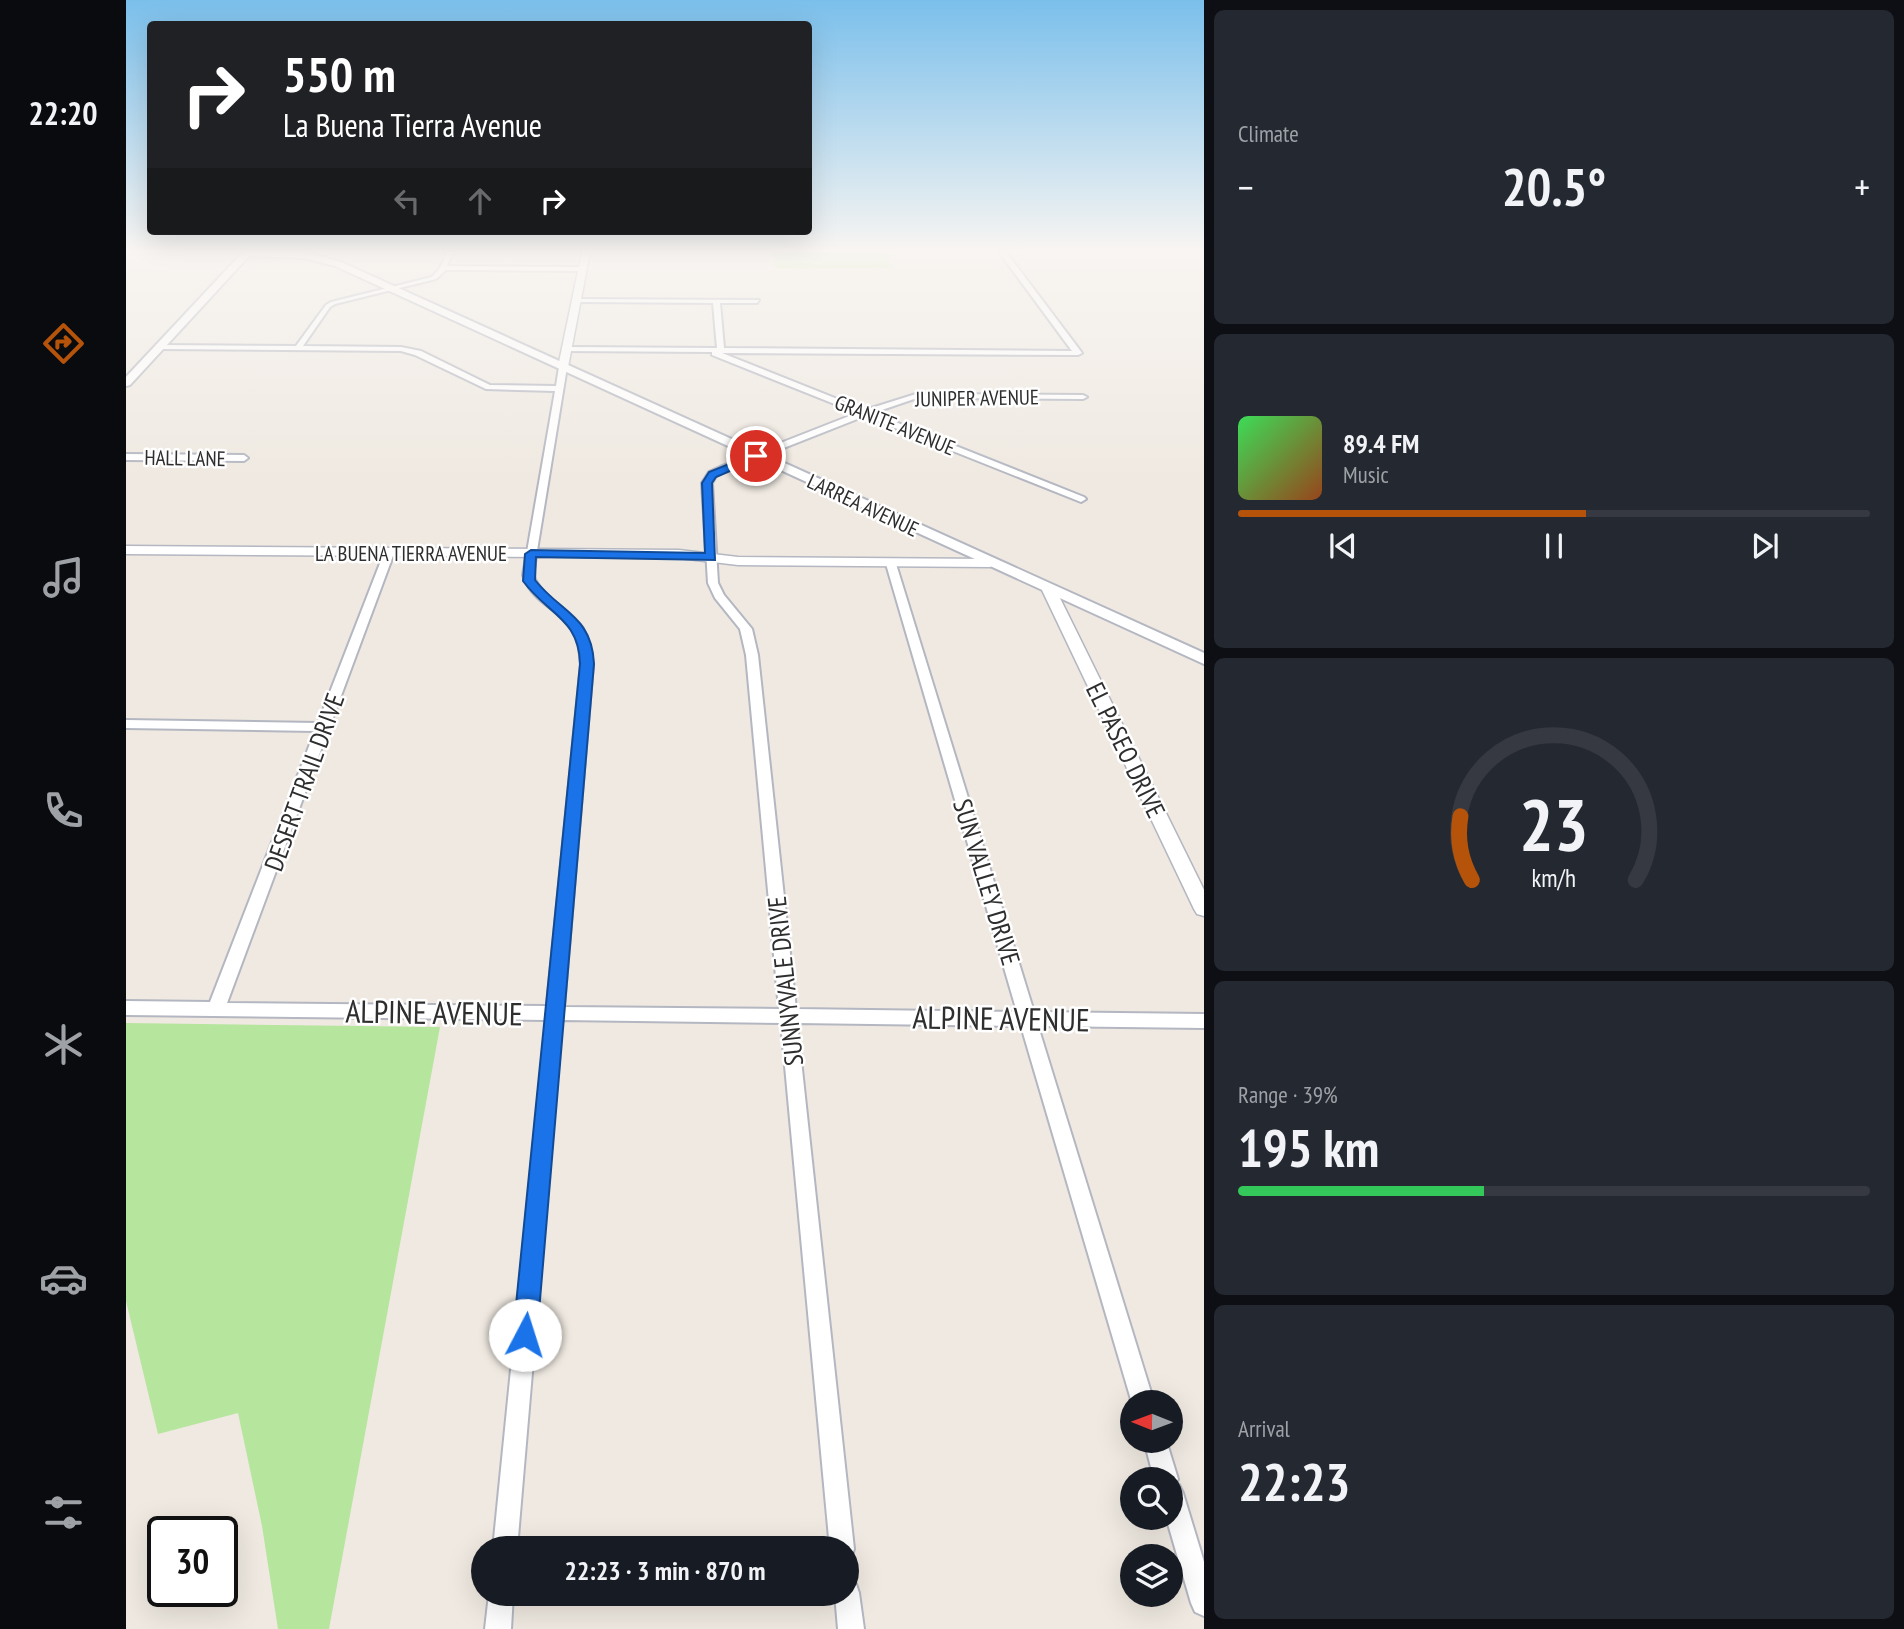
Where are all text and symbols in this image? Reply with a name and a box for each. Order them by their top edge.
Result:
text: 550 m [283,42,396,106]
icon: right [168,49,259,140]
text: 22:20 [28,92,98,134]
text: La Buena Tierra Avenue [283,104,542,146]
text: Climate [1238,119,1299,148]
text: 20.5° [1502,153,1606,220]
text: − [1238,162,1254,211]
text: + [1854,162,1870,211]
icon: left [388,182,426,220]
icon: ahead [461,182,499,220]
icon: right [534,182,572,220]
icon: directions [39,319,88,368]
street label: JUNIPER AVENUE [914,383,1039,413]
street label: GRANITE AVENUE [831,389,959,461]
pin [726,426,786,486]
text: 89.4 FM [1343,427,1419,460]
icon: arrive [737,437,775,475]
street label: HALL LANE [144,444,226,472]
text: Music [1343,460,1389,489]
street label: LARREA AVENUE [803,467,923,543]
icon: previous [1324,527,1362,565]
icon: pause [1535,527,1573,565]
icon: next [1746,527,1784,565]
street label: LA BUENA TIERRA AVENUE [315,540,507,567]
icon: music [39,553,88,602]
street label: EL PASEO DRIVE [1079,677,1173,823]
street label: DESERT TRAIL DRIVE [257,689,351,875]
text: 23 [1519,777,1589,871]
icon: phone [39,786,88,835]
street label: SUN VALLEY DRIVE [946,795,1028,969]
text: km/h [1532,862,1576,894]
street label: SUNNYVALE DRIVE [760,895,810,1067]
street label: ALPINE AVENUE [345,989,523,1035]
street label: ALPINE AVENUE [912,995,1090,1041]
icon: climate [39,1020,88,1069]
text: Range · 39% [1238,1080,1338,1109]
text: 195 km [1238,1114,1379,1181]
icon: car [39,1254,88,1303]
position arrow [488,1298,562,1372]
north arrow [1120,1390,1183,1452]
map controls [1120,1390,1183,1607]
text: Arrival [1238,1414,1290,1443]
text: 22:23 [1238,1448,1350,1515]
button: search [1120,1467,1183,1530]
icon: filters [39,1488,88,1537]
speed limit sign: 30 [147,1516,238,1607]
button: layers [1120,1544,1183,1607]
text: 22:23 · 3 min · 870 m [565,1554,765,1587]

